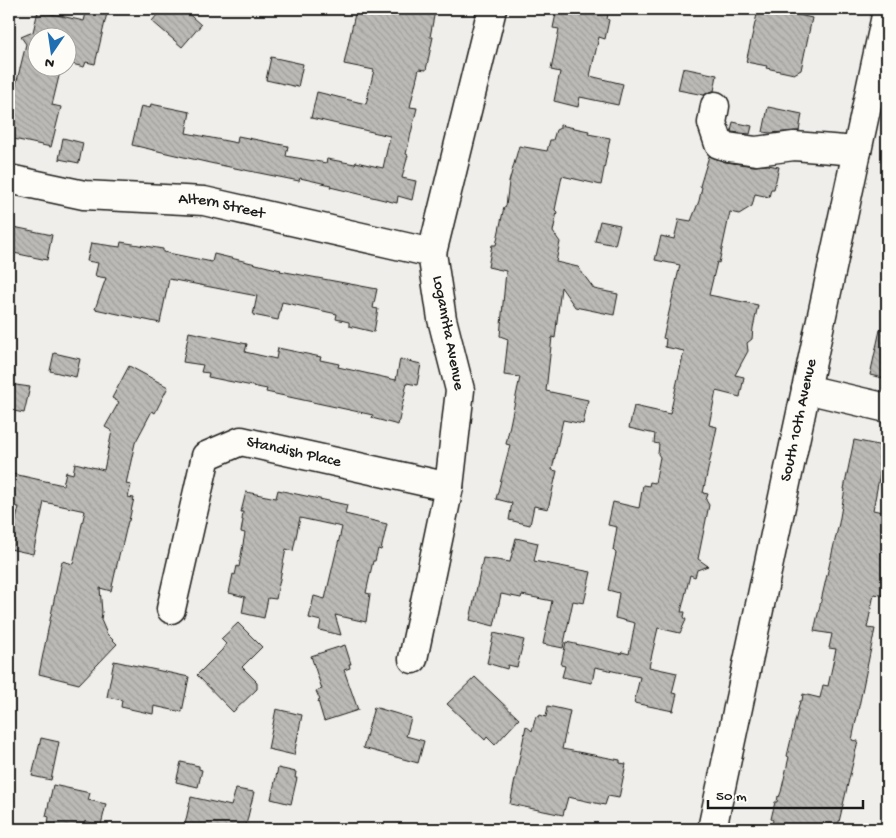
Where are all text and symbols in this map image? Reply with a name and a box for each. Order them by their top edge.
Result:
north arrow [28,28,78,78]
text: N [43,53,56,72]
street label: Altern Street [178,190,268,224]
street label: Loganrita Avenue [427,274,468,393]
street label: South 10th Avenue [777,357,822,483]
street label: Standish Place [245,433,344,473]
scale bar [708,778,864,810]
text: 50 m [716,788,747,806]

